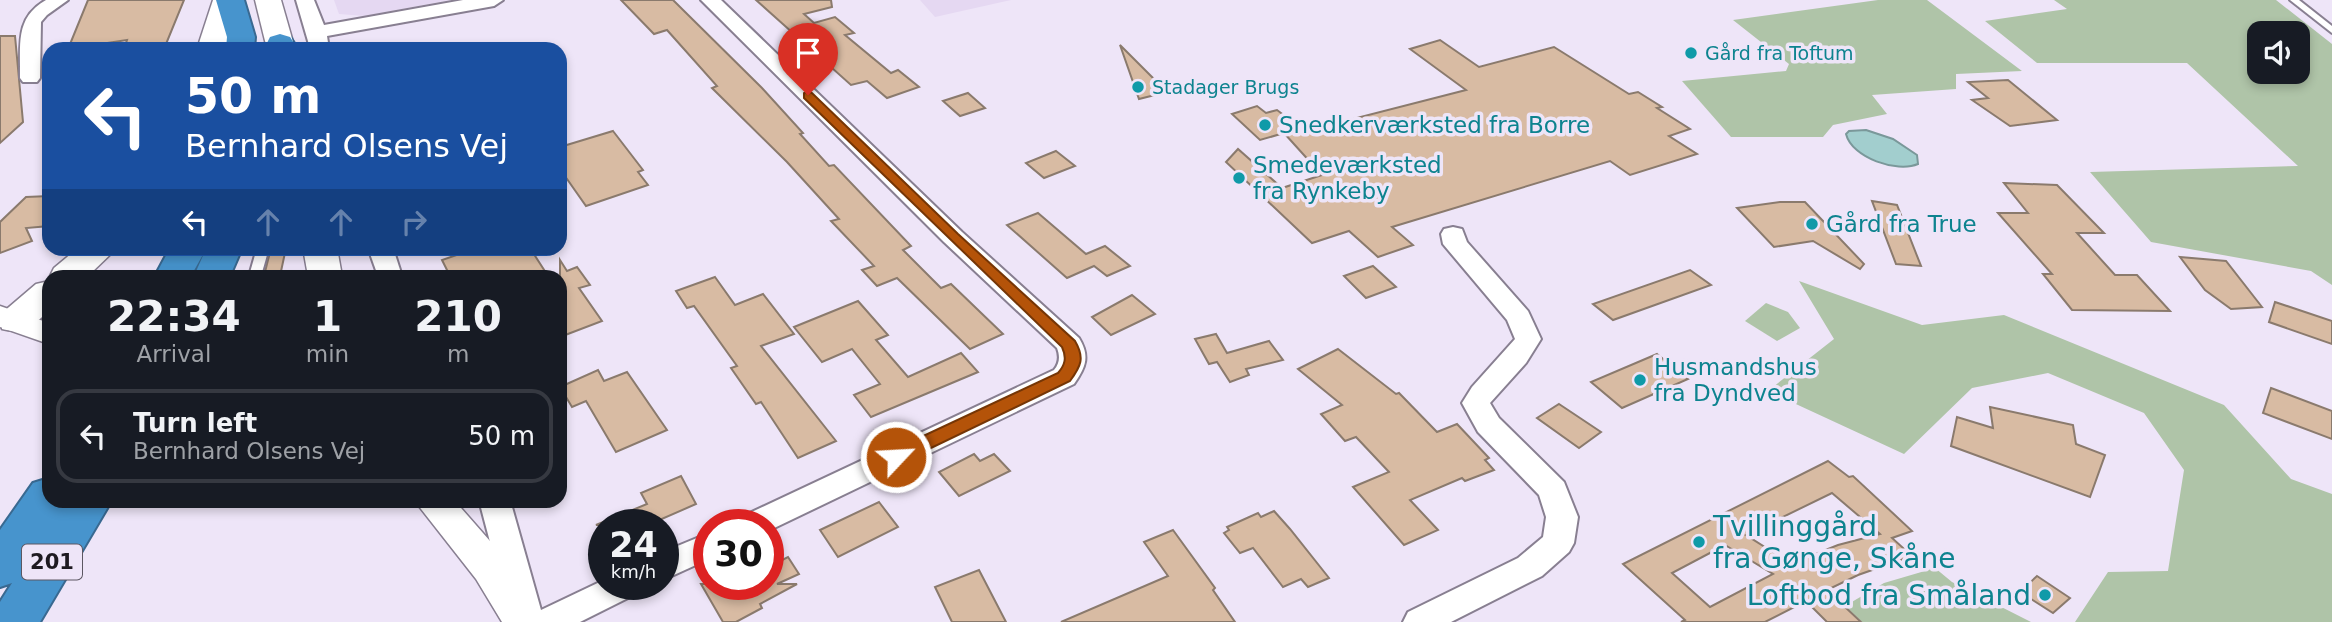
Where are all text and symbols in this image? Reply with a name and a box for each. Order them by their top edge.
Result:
map controls [2247,21,2310,84]
button: sound [2247,21,2310,84]
pin [778,23,838,95]
icon: arrive [789,34,827,72]
place label: Gård fra Toftum [1705,42,1853,64]
marker: Gård fra Toftum [1683,45,1699,61]
text: 50 m [185,68,321,125]
icon: left [70,70,161,161]
place label: Stadager Brugs [1152,76,1299,98]
marker: Stadager Brugs [1130,79,1146,95]
place label: Snedkerværksted fra Borre [1279,112,1590,138]
marker: Snedkerværksted fra Borre [1257,117,1273,133]
text: Bernhard Olsens Vej [185,127,508,165]
place label: Smedeværksted fra Rynkeby [1253,152,1442,204]
marker: Smedeværksted fra Rynkeby [1231,170,1247,186]
icon: left [176,203,214,241]
icon: ahead [249,203,287,241]
icon: ahead [322,203,360,241]
icon: right [395,203,433,241]
place label: Gård fra True [1826,210,1977,237]
marker: Gård fra True [1804,216,1820,232]
text: 22:34 [107,292,241,341]
text: 1 [313,292,342,341]
text: 210 [414,292,502,341]
text: Arrival [137,341,211,367]
text: min [306,341,349,367]
text: m [447,341,469,367]
place label: Husmandshus fra Dyndved [1654,354,1817,406]
marker: Husmandshus fra Dyndved [1632,372,1648,388]
text: Turn left [133,408,257,438]
icon: left [74,417,112,455]
position arrow [859,420,933,494]
text: 50 m [468,421,535,451]
text: Bernhard Olsens Vej [133,438,365,464]
speed limit sign: 30 [693,509,784,600]
place label: Tvillinggård fra Gønge, Skåne [1712,510,1955,575]
text: 24 [609,525,658,565]
marker: Tvillinggård fra Gønge, Skåne [1691,534,1707,550]
road number: 201 [22,544,82,580]
text: km/h [611,561,656,582]
place label: Loftbod fra Småland [1747,579,2031,612]
marker: Loftbod fra Småland [2037,587,2053,603]

